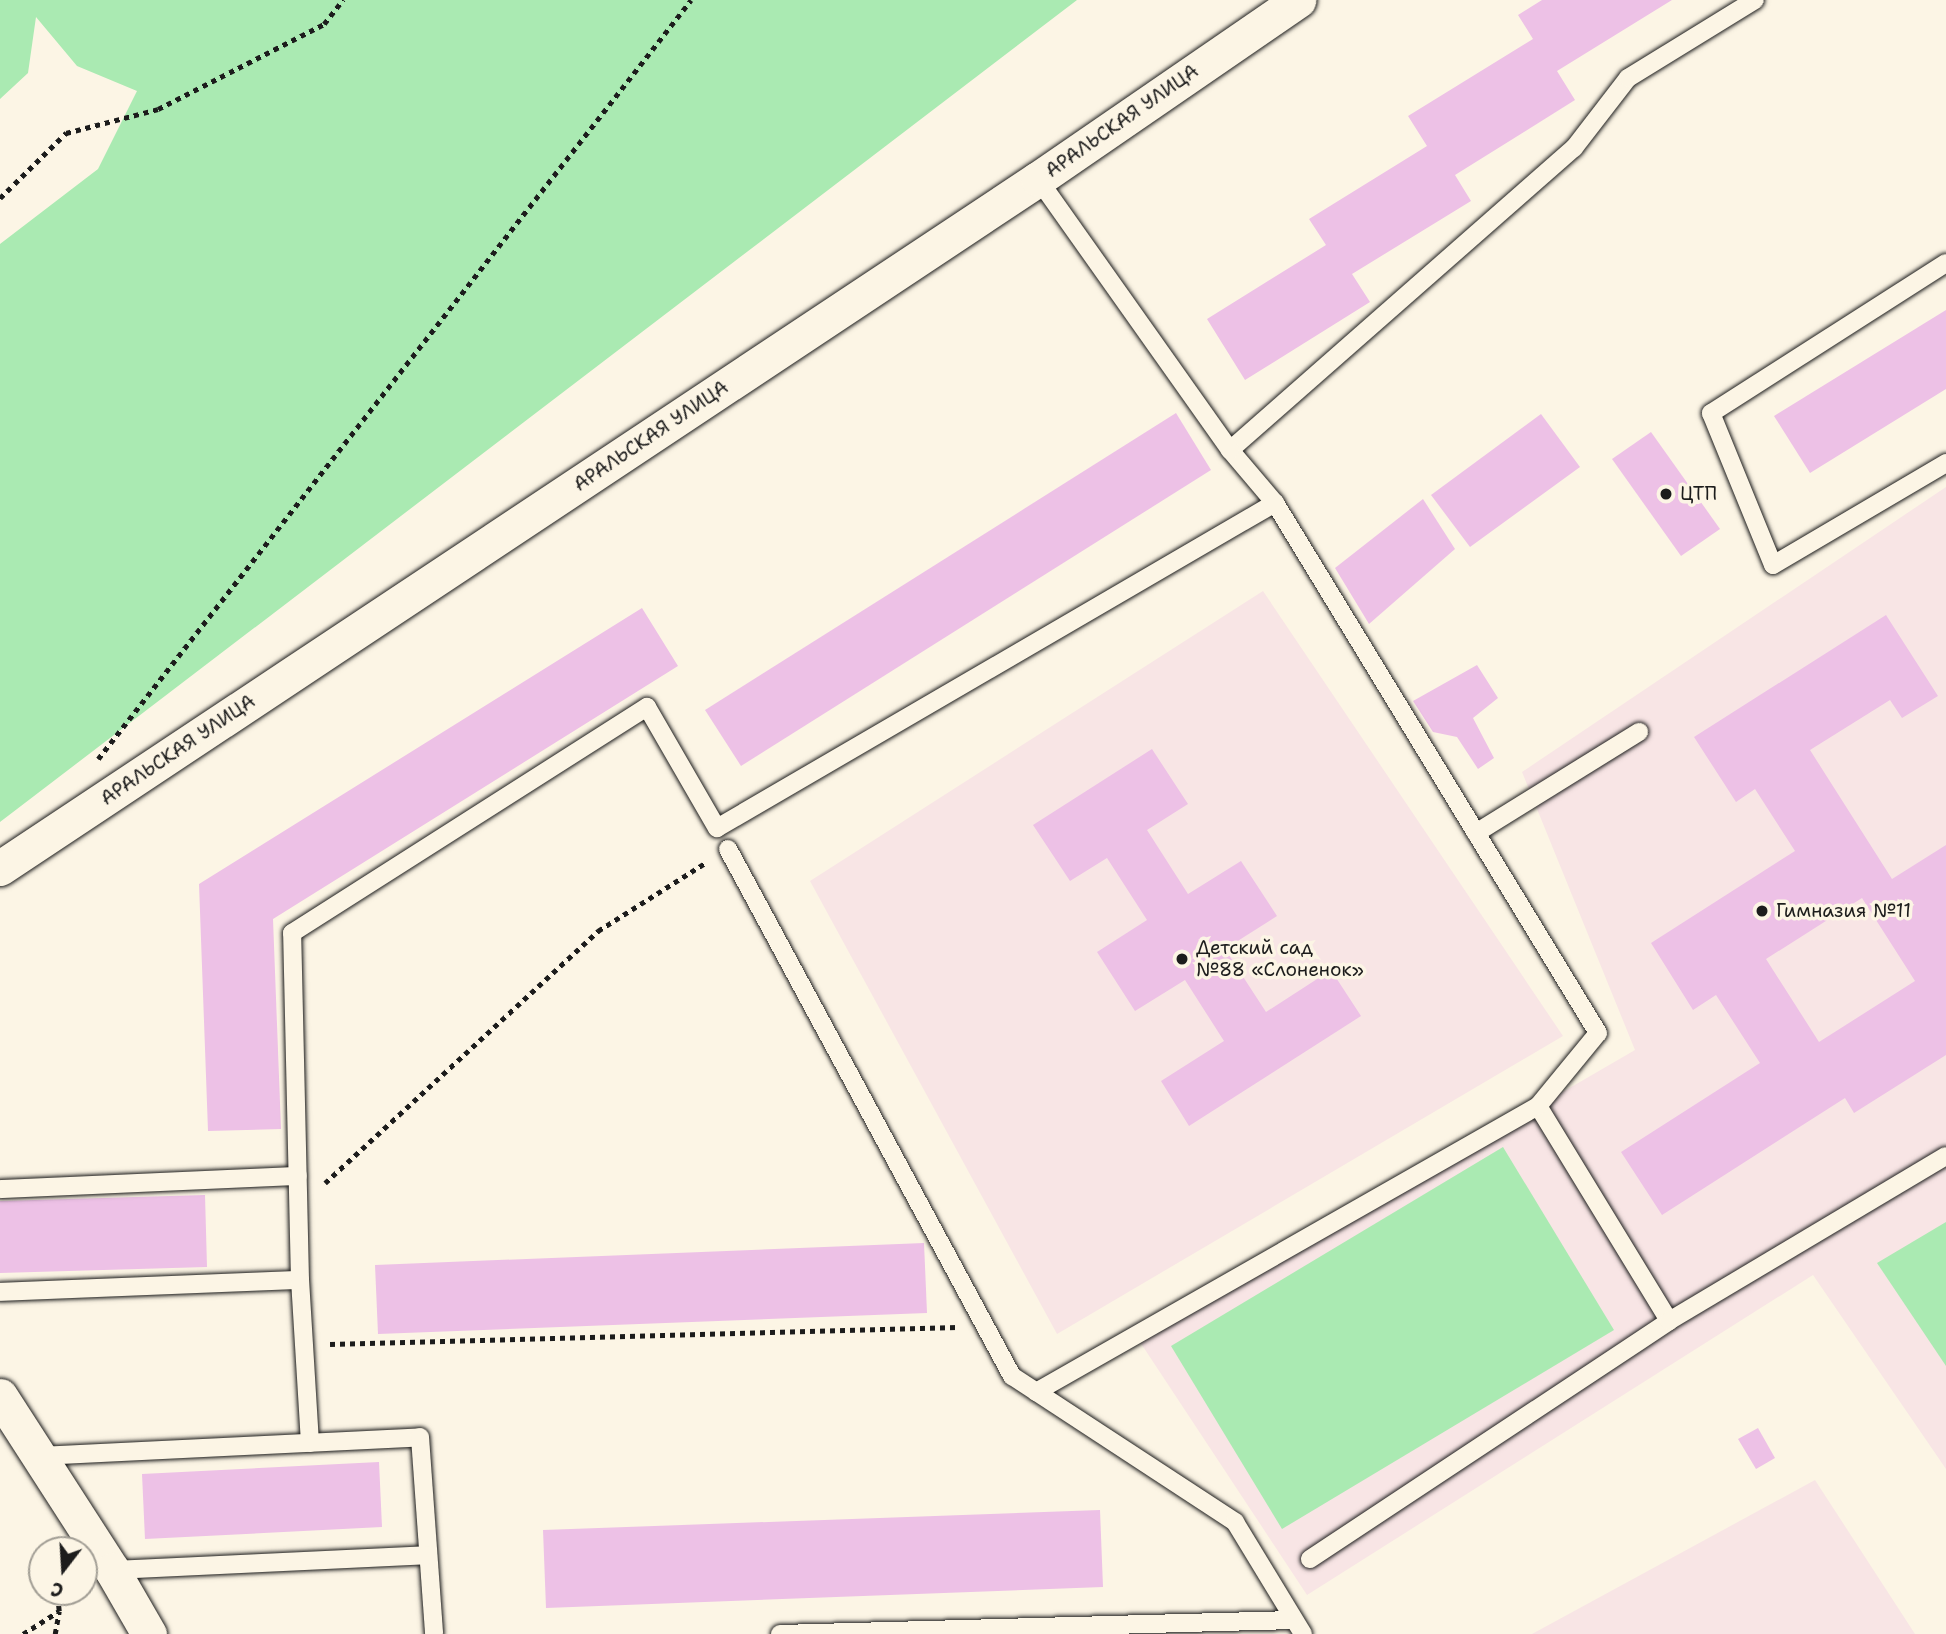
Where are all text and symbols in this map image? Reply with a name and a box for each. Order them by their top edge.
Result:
street label: АРАЛЬСКАЯ УЛИЦА [1041,60,1203,182]
street label: АРАЛЬСКАЯ УЛИЦА [569,376,733,496]
place label: ЦТП [1680,483,1717,505]
marker: ЦТП [1658,486,1674,502]
street label: АРАЛЬСКАЯ УЛИЦА [96,690,260,810]
place label: Гимназия №11 [1776,900,1911,922]
marker: Гимназия №11 [1754,903,1770,919]
place label: Детский сад №88 «Слоненок» [1196,937,1364,981]
marker: Детский сад №88 «Слоненок» [1174,951,1190,967]
north arrow [28,1536,98,1606]
text: С [48,1576,67,1603]

